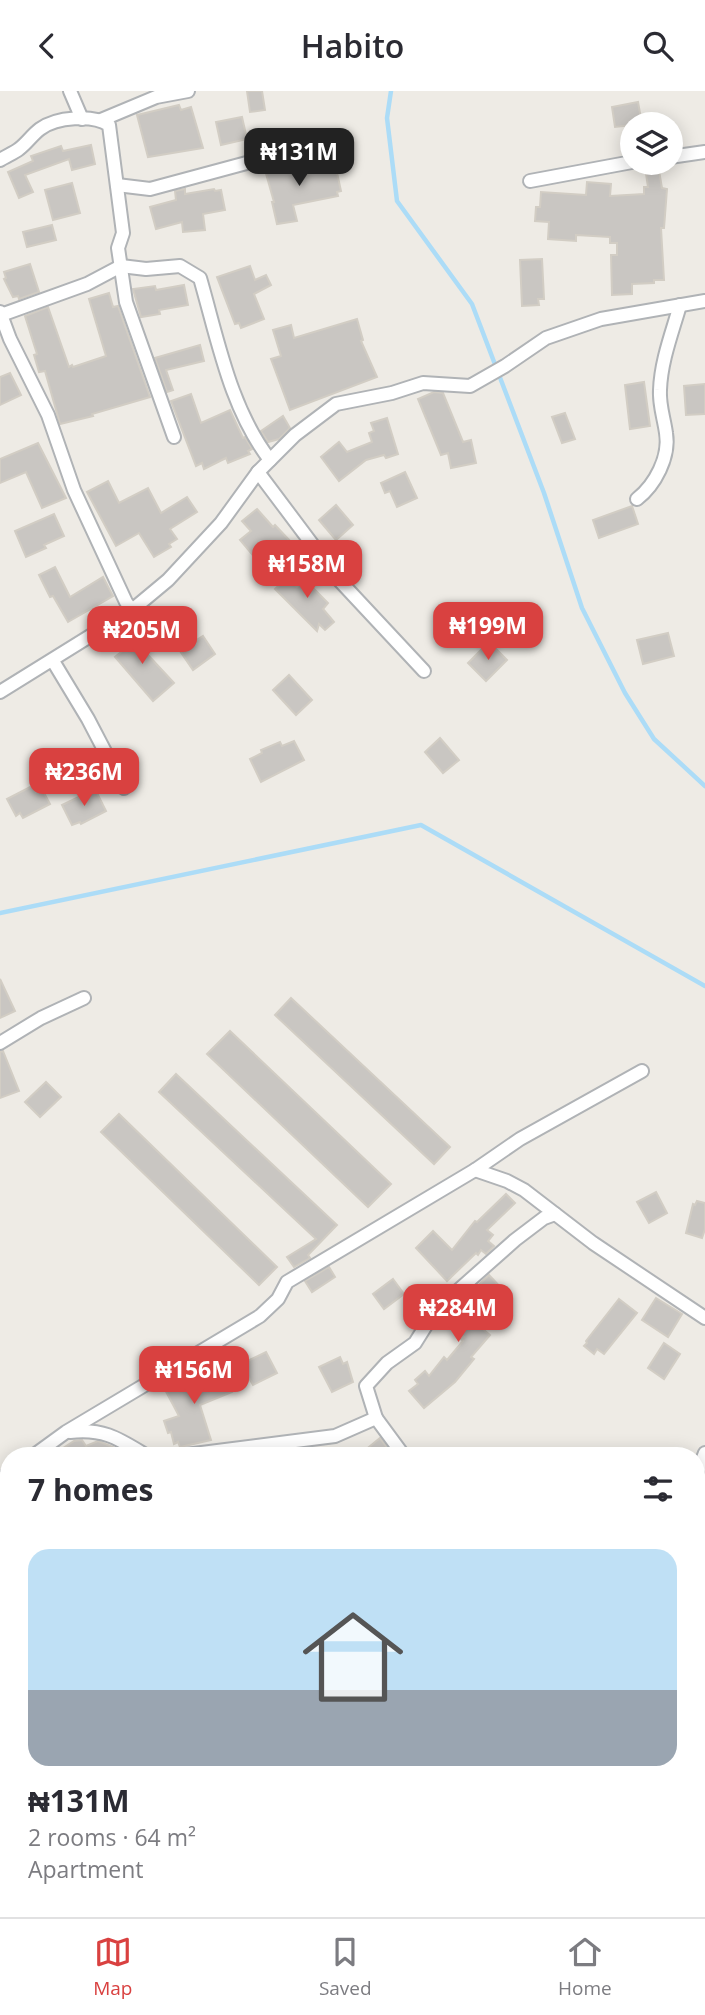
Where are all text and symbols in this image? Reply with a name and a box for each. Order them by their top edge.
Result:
text: Habito [301,24,404,67]
icon: back [28,27,66,65]
icon: search [639,27,677,65]
map controls [620,112,683,175]
button: layers [620,112,683,175]
pin: ₦131M [250,129,348,188]
text: ₦131M [260,135,338,167]
pin: ₦158M [258,540,356,600]
text: ₦158M [268,547,346,579]
pin: ₦199M [439,603,537,662]
pin: ₦205M [93,607,191,666]
text: ₦199M [449,609,527,641]
text: ₦205M [103,613,181,645]
pin: ₦236M [35,749,133,808]
text: ₦236M [45,755,123,787]
pin: ₦284M [409,1285,507,1344]
text: ₦284M [419,1291,497,1323]
pin: ₦156M [145,1347,243,1406]
text: ₦156M [155,1353,233,1385]
text: 7 homes [28,1469,153,1510]
icon: filters [639,1470,677,1508]
icon: home [290,1594,416,1720]
text: ₦131M [28,1780,129,1821]
text: 2 rooms · 64 m² [28,1821,196,1853]
text: Apartment [28,1853,144,1885]
tab: Map [93,1933,132,2001]
tab: Saved [319,1933,372,2001]
tab: Home [558,1933,612,2001]

